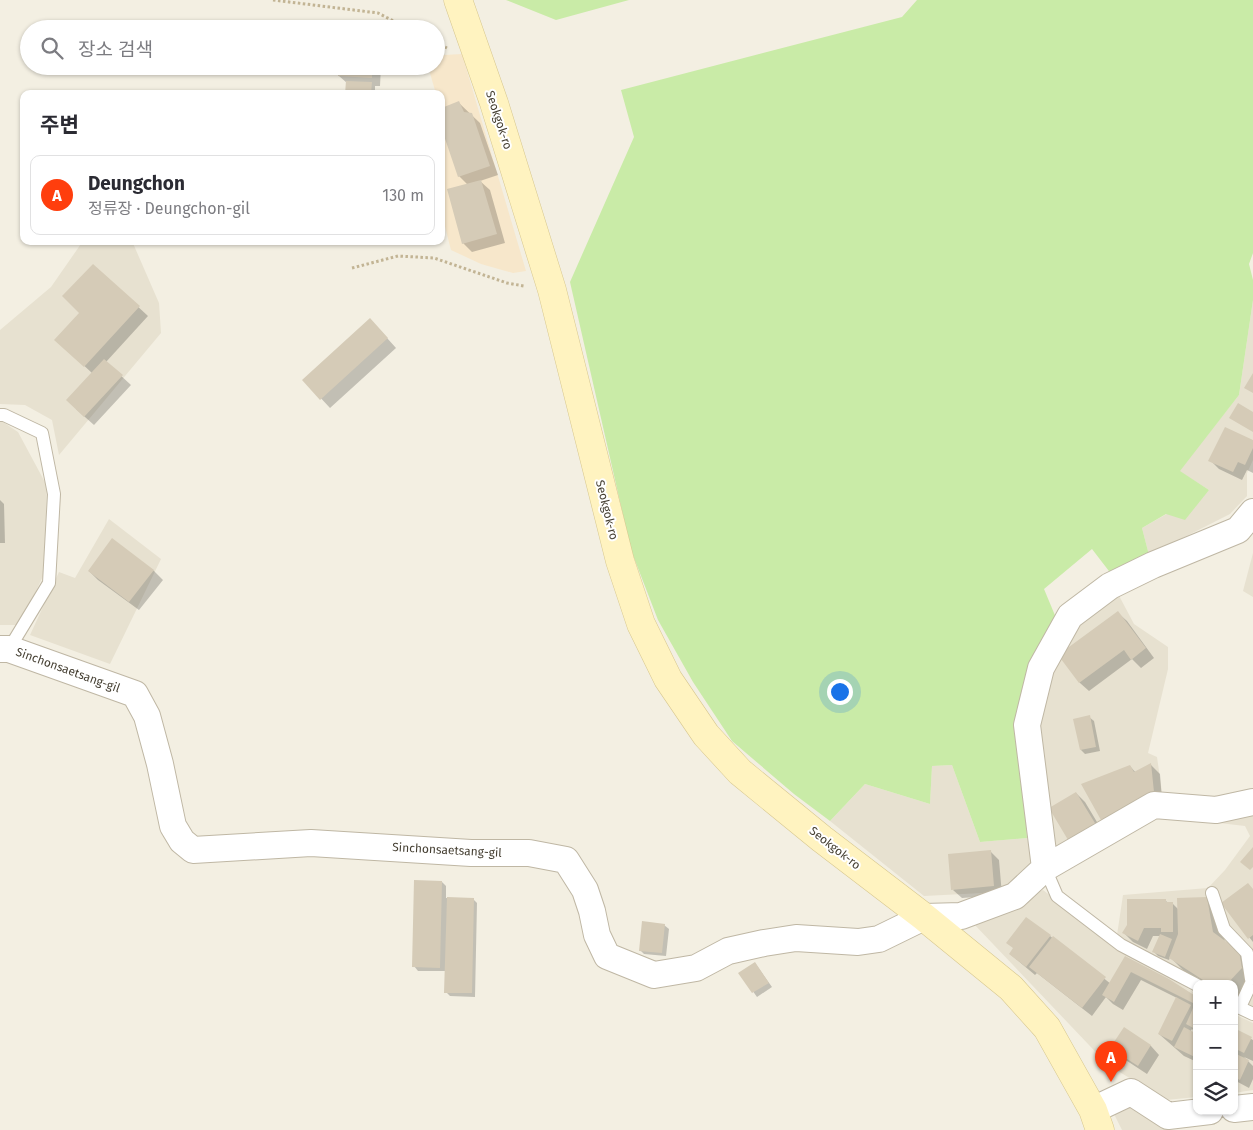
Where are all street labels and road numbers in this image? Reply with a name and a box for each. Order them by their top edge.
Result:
street label: Seokgok-ro [483,89,515,151]
street label: Seokgok-ro [593,479,621,541]
street label: Sinchonsaetsang-gil [14,645,122,696]
street label: Seokgok-ro [807,824,863,872]
street label: Sinchonsaetsang-gil [392,840,503,860]

